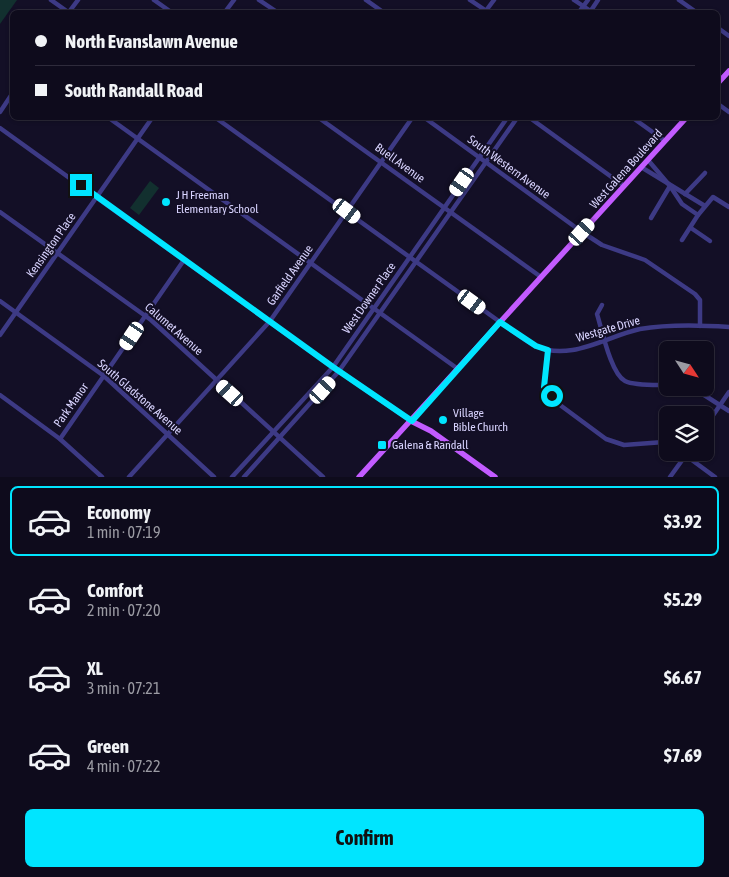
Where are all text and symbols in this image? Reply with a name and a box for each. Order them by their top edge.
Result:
text: North Evanslawn Avenue [65,30,238,52]
text: South Randall Road [65,79,203,101]
street label: West Galena Boulevard [587,127,665,211]
street label: South Western Avenue [465,132,553,202]
street label: Buell Avenue [372,140,428,186]
car [447,165,476,199]
route end [70,174,92,196]
place label: J H Freeman Elementary School [176,188,259,216]
marker: J H Freeman Elementary School [160,196,172,208]
car [330,196,363,226]
street label: Kensington Place [24,210,78,280]
car [566,216,597,248]
street label: Garfield Avenue [264,242,316,308]
street label: West Downer Place [339,260,399,336]
car [455,287,488,317]
street label: Calumet Avenue [142,300,206,358]
street label: Westgate Drive [574,313,642,345]
car [117,319,146,353]
north arrow [659,341,714,396]
map controls [659,341,714,461]
street label: South Gladstone Avenue [95,356,185,438]
car [307,374,338,406]
car [213,377,246,409]
street label: Park Manor [51,380,91,430]
route start [541,385,563,407]
place label: Village Bible Church [453,406,508,434]
button: layers [659,406,714,461]
marker: Village Bible Church [437,414,449,426]
place label: Galena & Randall [392,438,469,452]
marker: Galena & Randall [376,439,388,451]
icon: car [27,499,72,544]
text: Economy [87,501,151,523]
text: $3.92 [664,510,702,532]
text: 1 min · 07:19 [87,523,160,541]
icon: car [27,577,72,622]
text: Comfort [87,579,143,601]
text: $5.29 [664,588,702,610]
text: 2 min · 07:20 [87,601,160,619]
icon: car [27,655,72,700]
text: XL [87,657,103,679]
text: $6.67 [664,666,702,688]
text: 3 min · 07:21 [87,679,160,697]
icon: car [27,733,72,778]
text: Green [87,735,129,757]
text: $7.69 [664,744,702,766]
text: 4 min · 07:22 [87,757,160,775]
button: Confirm [25,809,704,867]

